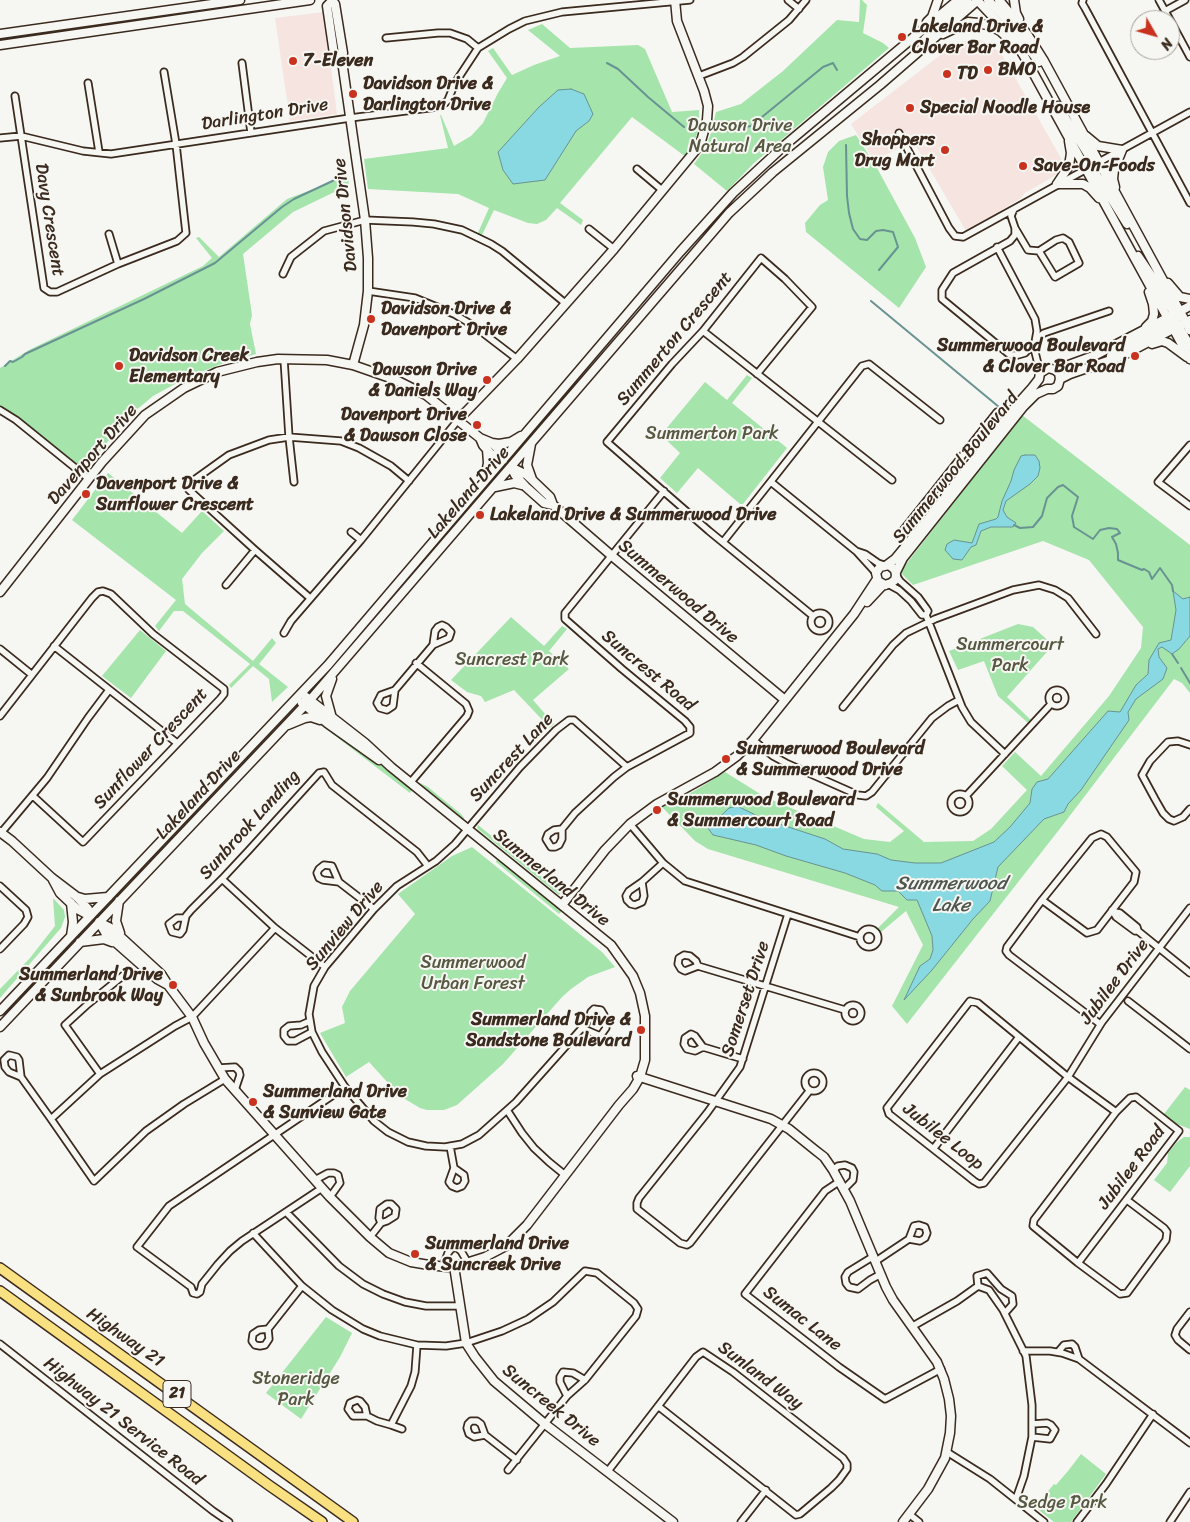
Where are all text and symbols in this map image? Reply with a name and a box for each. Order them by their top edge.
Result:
north arrow [1130,10,1180,60]
place label: Lakeland Drive & Clover Bar Road [912,16,1043,58]
marker: Lakeland Drive & Clover Bar Road [896,31,908,43]
text: N [1154,32,1179,55]
place label: 7-Eleven [303,50,373,72]
marker: 7-Eleven [287,55,299,67]
place label: BMO [998,59,1036,81]
place label: TD [957,63,978,85]
marker: BMO [982,64,994,76]
marker: TD [941,68,953,80]
place label: Davidson Drive & Darlington Drive [363,73,493,116]
marker: Davidson Drive & Darlington Drive [347,88,359,100]
street label: Darlington Drive [200,94,330,136]
place label: Special Noodle House [920,97,1090,119]
marker: Special Noodle House [904,102,916,114]
park label: Dawson Drive Natural Area [688,115,792,158]
place label: Shoppers Drug Mart [854,129,935,172]
marker: Shoppers Drug Mart [939,144,951,156]
place label: Save-On-Foods [1033,155,1155,177]
street label: Davidson Drive [329,157,363,273]
marker: Save-On-Foods [1017,160,1029,172]
street label: Davy Crescent [29,162,69,278]
street label: Summerton Crescent [613,268,737,410]
place label: Davidson Drive & Davenport Drive [381,298,511,340]
marker: Davidson Drive & Davenport Drive [365,313,377,325]
place label: Summerwood Boulevard & Clover Bar Road [937,335,1125,378]
place label: Davidson Creek Elementary [129,345,249,388]
marker: Summerwood Boulevard & Clover Bar Road [1129,350,1141,362]
place label: Dawson Drive & Daniels Way [368,359,477,402]
marker: Davidson Creek Elementary [113,360,125,372]
marker: Dawson Drive & Daniels Way [481,374,493,386]
street label: Summerwood Boulevard [888,388,1024,548]
street label: Davenport Drive [43,400,143,510]
place label: Davenport Drive & Dawson Close [341,404,467,446]
marker: Davenport Drive & Dawson Close [471,419,483,431]
park label: Summerton Park [645,423,779,445]
street label: Lakeland Drive [423,443,515,543]
place label: Davenport Drive & Sunflower Crescent [96,473,254,516]
marker: Davenport Drive & Sunflower Crescent [80,488,92,500]
place label: Lakeland Drive & Summerwood Drive [490,504,776,526]
marker: Lakeland Drive & Summerwood Drive [474,509,486,521]
street label: Summerwood Drive [613,535,743,649]
street label: Suncrest Road [597,626,699,716]
park label: Summercourt Park [956,634,1064,676]
park label: Suncrest Park [455,649,569,671]
street label: Sunflower Crescent [89,684,213,814]
street label: Suncrest Lane [465,709,559,807]
place label: Summerwood Boulevard & Summerwood Drive [736,738,924,781]
street label: Lakeland Drive [152,746,246,844]
marker: Summerwood Boulevard & Summerwood Drive [720,753,732,765]
street label: Sunbrook Landing [195,766,305,884]
place label: Summerwood Boulevard & Summercourt Road [667,789,855,832]
marker: Summerwood Boulevard & Summercourt Road [651,804,663,816]
street label: Summerland Drive [488,824,614,932]
water label: Summerwood Lake [895,873,1007,917]
street label: Sunview Drive [301,877,389,975]
street label: Jubilee Drive [1076,935,1154,1029]
street label: Somerset Drive [717,938,775,1060]
park label: Summerwood Urban Forest [420,952,526,994]
place label: Summerland Drive & Sunbrook Way [19,964,163,1006]
marker: Summerland Drive & Sunbrook Way [167,979,179,991]
place label: Summerland Drive & Sandstone Boulevard [466,1009,631,1052]
marker: Summerland Drive & Sandstone Boulevard [635,1024,647,1036]
place label: Summerland Drive & Sunview Gate [263,1081,407,1124]
marker: Summerland Drive & Sunview Gate [247,1096,259,1108]
street label: Jubilee Loop [898,1099,988,1175]
street label: Jubilee Road [1094,1122,1170,1214]
place label: Summerland Drive & Suncreek Drive [425,1233,569,1276]
marker: Summerland Drive & Suncreek Drive [409,1248,421,1260]
street label: Sumac Lane [758,1282,846,1356]
street label: Highway 21 [82,1303,168,1373]
street label: Sunland Way [713,1337,807,1415]
street label: Highway 21 Service Road [39,1353,207,1491]
street label: Suncreek Drive [498,1360,604,1452]
park label: Stoneridge Park [252,1368,340,1410]
road number: 21 [163,1380,191,1408]
park label: Sedge Park [1017,1492,1107,1514]

